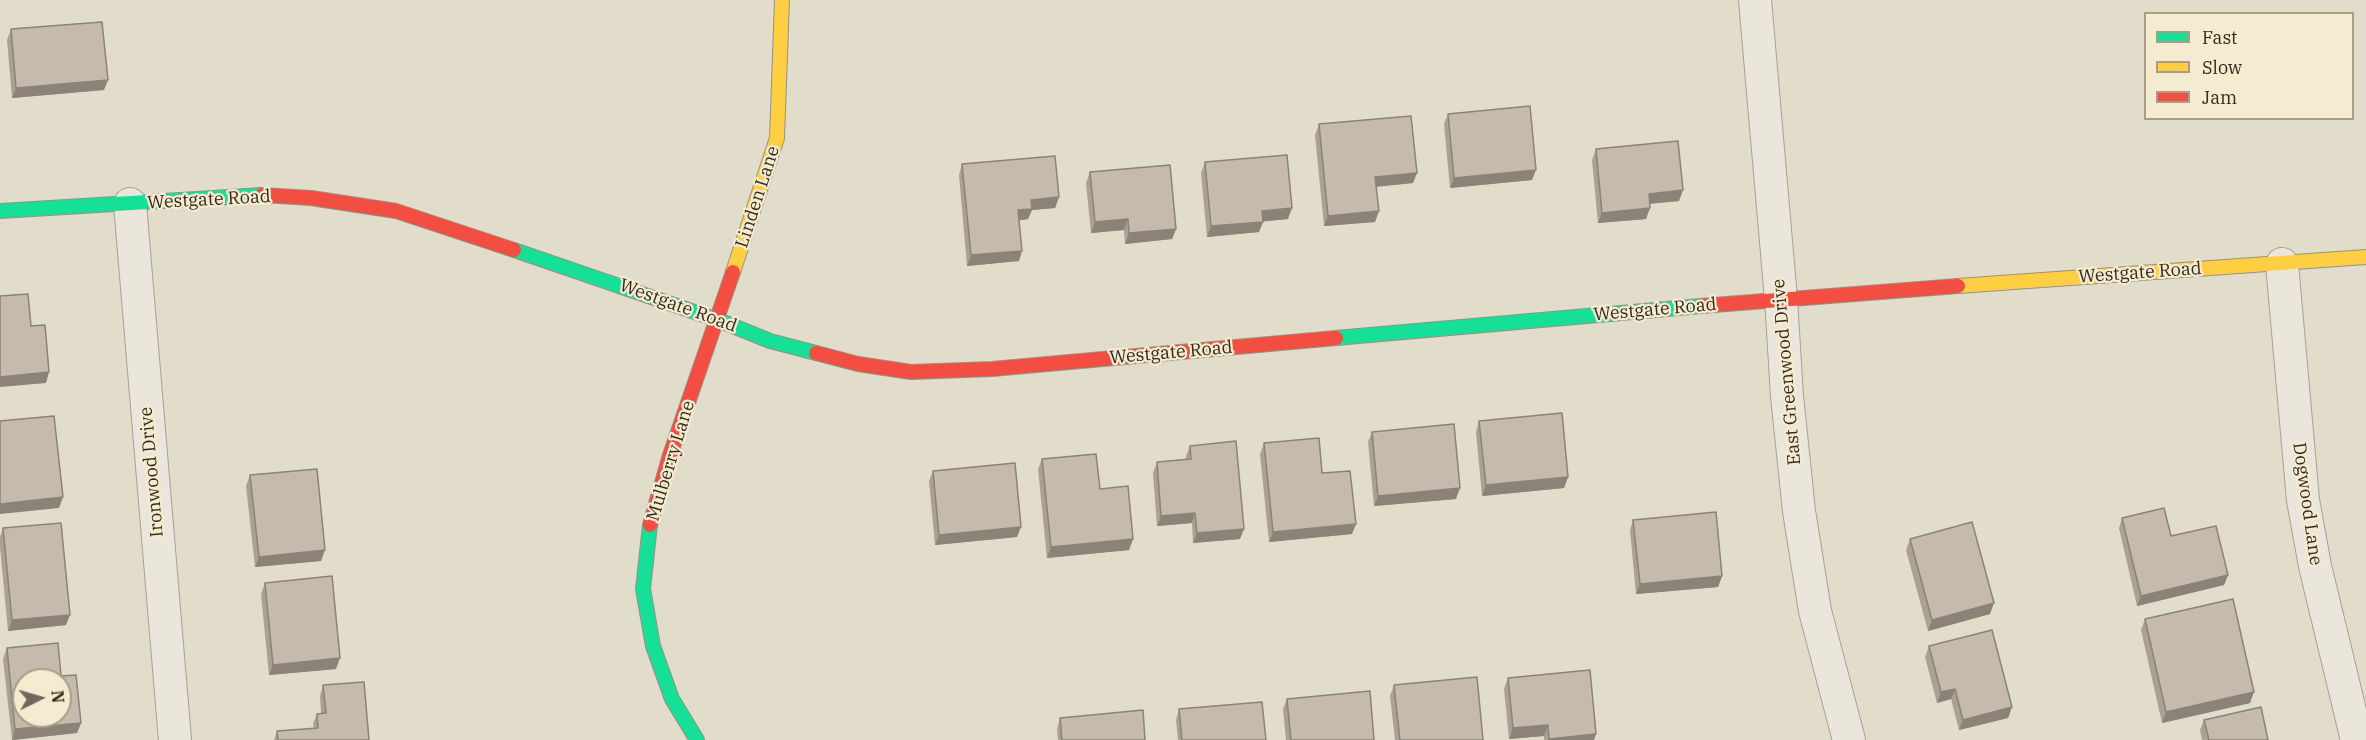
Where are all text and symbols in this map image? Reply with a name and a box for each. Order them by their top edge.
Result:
legend [2144,12,2354,120]
text: Fast [2202,26,2237,49]
text: Slow [2202,56,2242,79]
text: Jam [2202,86,2237,109]
street label: Linden Lane [731,143,785,251]
street label: Westgate Road [147,186,271,214]
street label: Westgate Road [2078,258,2202,288]
street label: Westgate Road [616,275,740,337]
street label: East Greenwood Drive [1768,278,1806,466]
street label: Westgate Road [1592,294,1718,326]
street label: Westgate Road [1108,337,1234,369]
street label: Mulberry Lane [642,398,700,524]
street label: Ironwood Drive [136,406,168,538]
street label: Dogwood Lane [2288,441,2326,567]
north arrow [12,668,72,728]
text: N [47,689,68,704]

